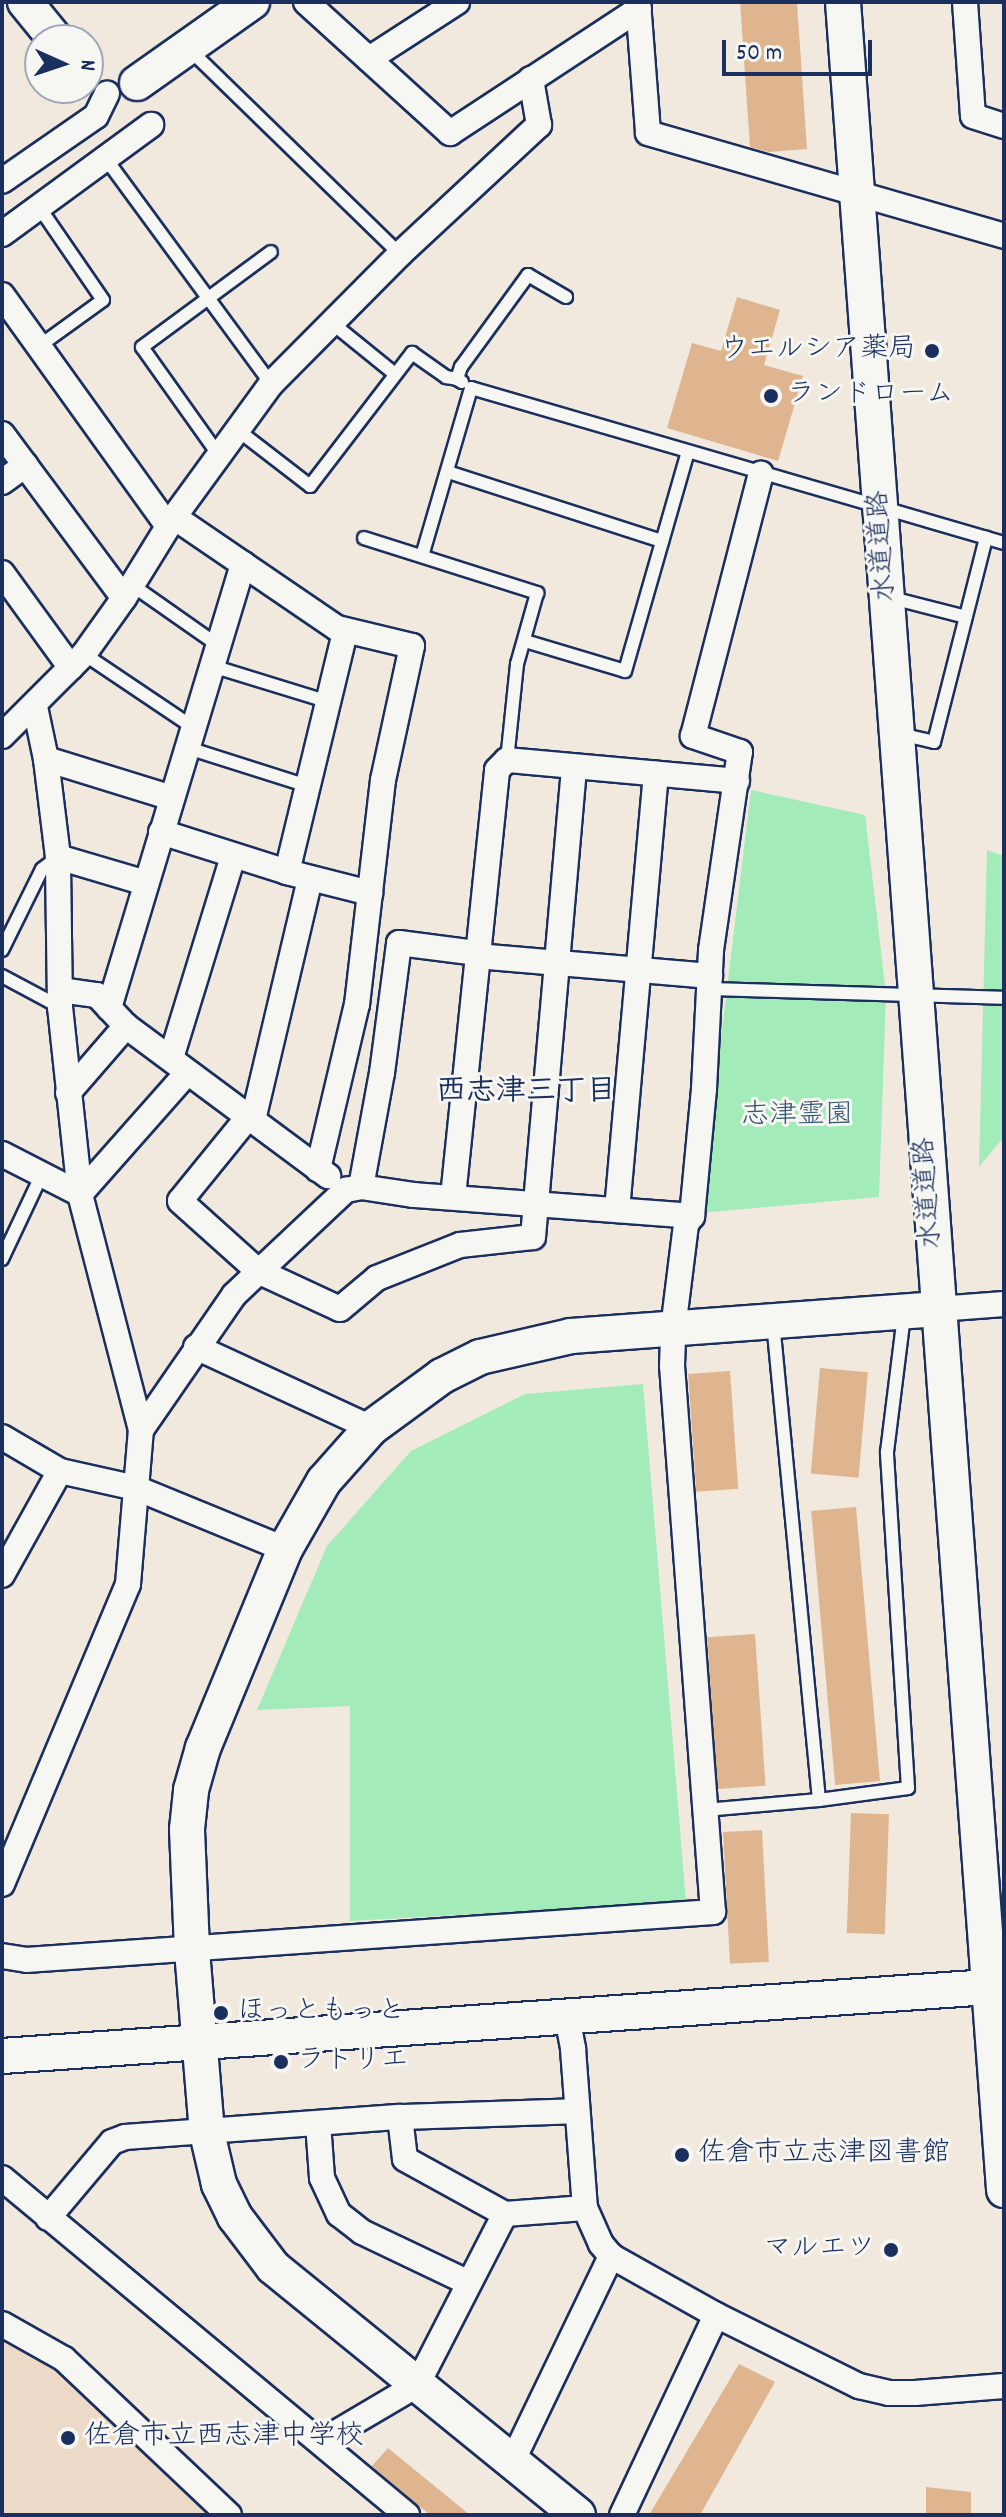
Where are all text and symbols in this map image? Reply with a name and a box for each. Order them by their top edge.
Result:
north arrow [24,24,104,104]
scale bar [726,24,876,74]
text: 50 m [736,37,782,71]
text: N [71,59,102,71]
place label: ウエルシア薬局 [720,334,916,368]
marker: ウエルシア薬局 [923,342,941,360]
place label: ランドローム [787,379,955,413]
marker: ランドローム [762,387,780,405]
street label: 水道道路 [863,489,905,603]
district label: 西志津三丁目 [436,1076,616,1112]
park label: 志津霊園 [741,1100,853,1134]
street label: 水道道路 [909,1136,951,1250]
place label: ほっともっと [237,1996,405,2030]
marker: ほっともっと [212,2004,230,2022]
place label: ラトリエ [297,2045,409,2079]
marker: ラトリエ [272,2053,290,2071]
place label: 佐倉市立志津図書館 [698,2138,950,2172]
marker: 佐倉市立志津図書館 [673,2146,691,2164]
place label: マルエツ [763,2233,875,2267]
marker: マルエツ [882,2241,900,2259]
place label: 佐倉市立西志津中学校 [84,2421,364,2455]
marker: 佐倉市立西志津中学校 [59,2429,77,2447]

